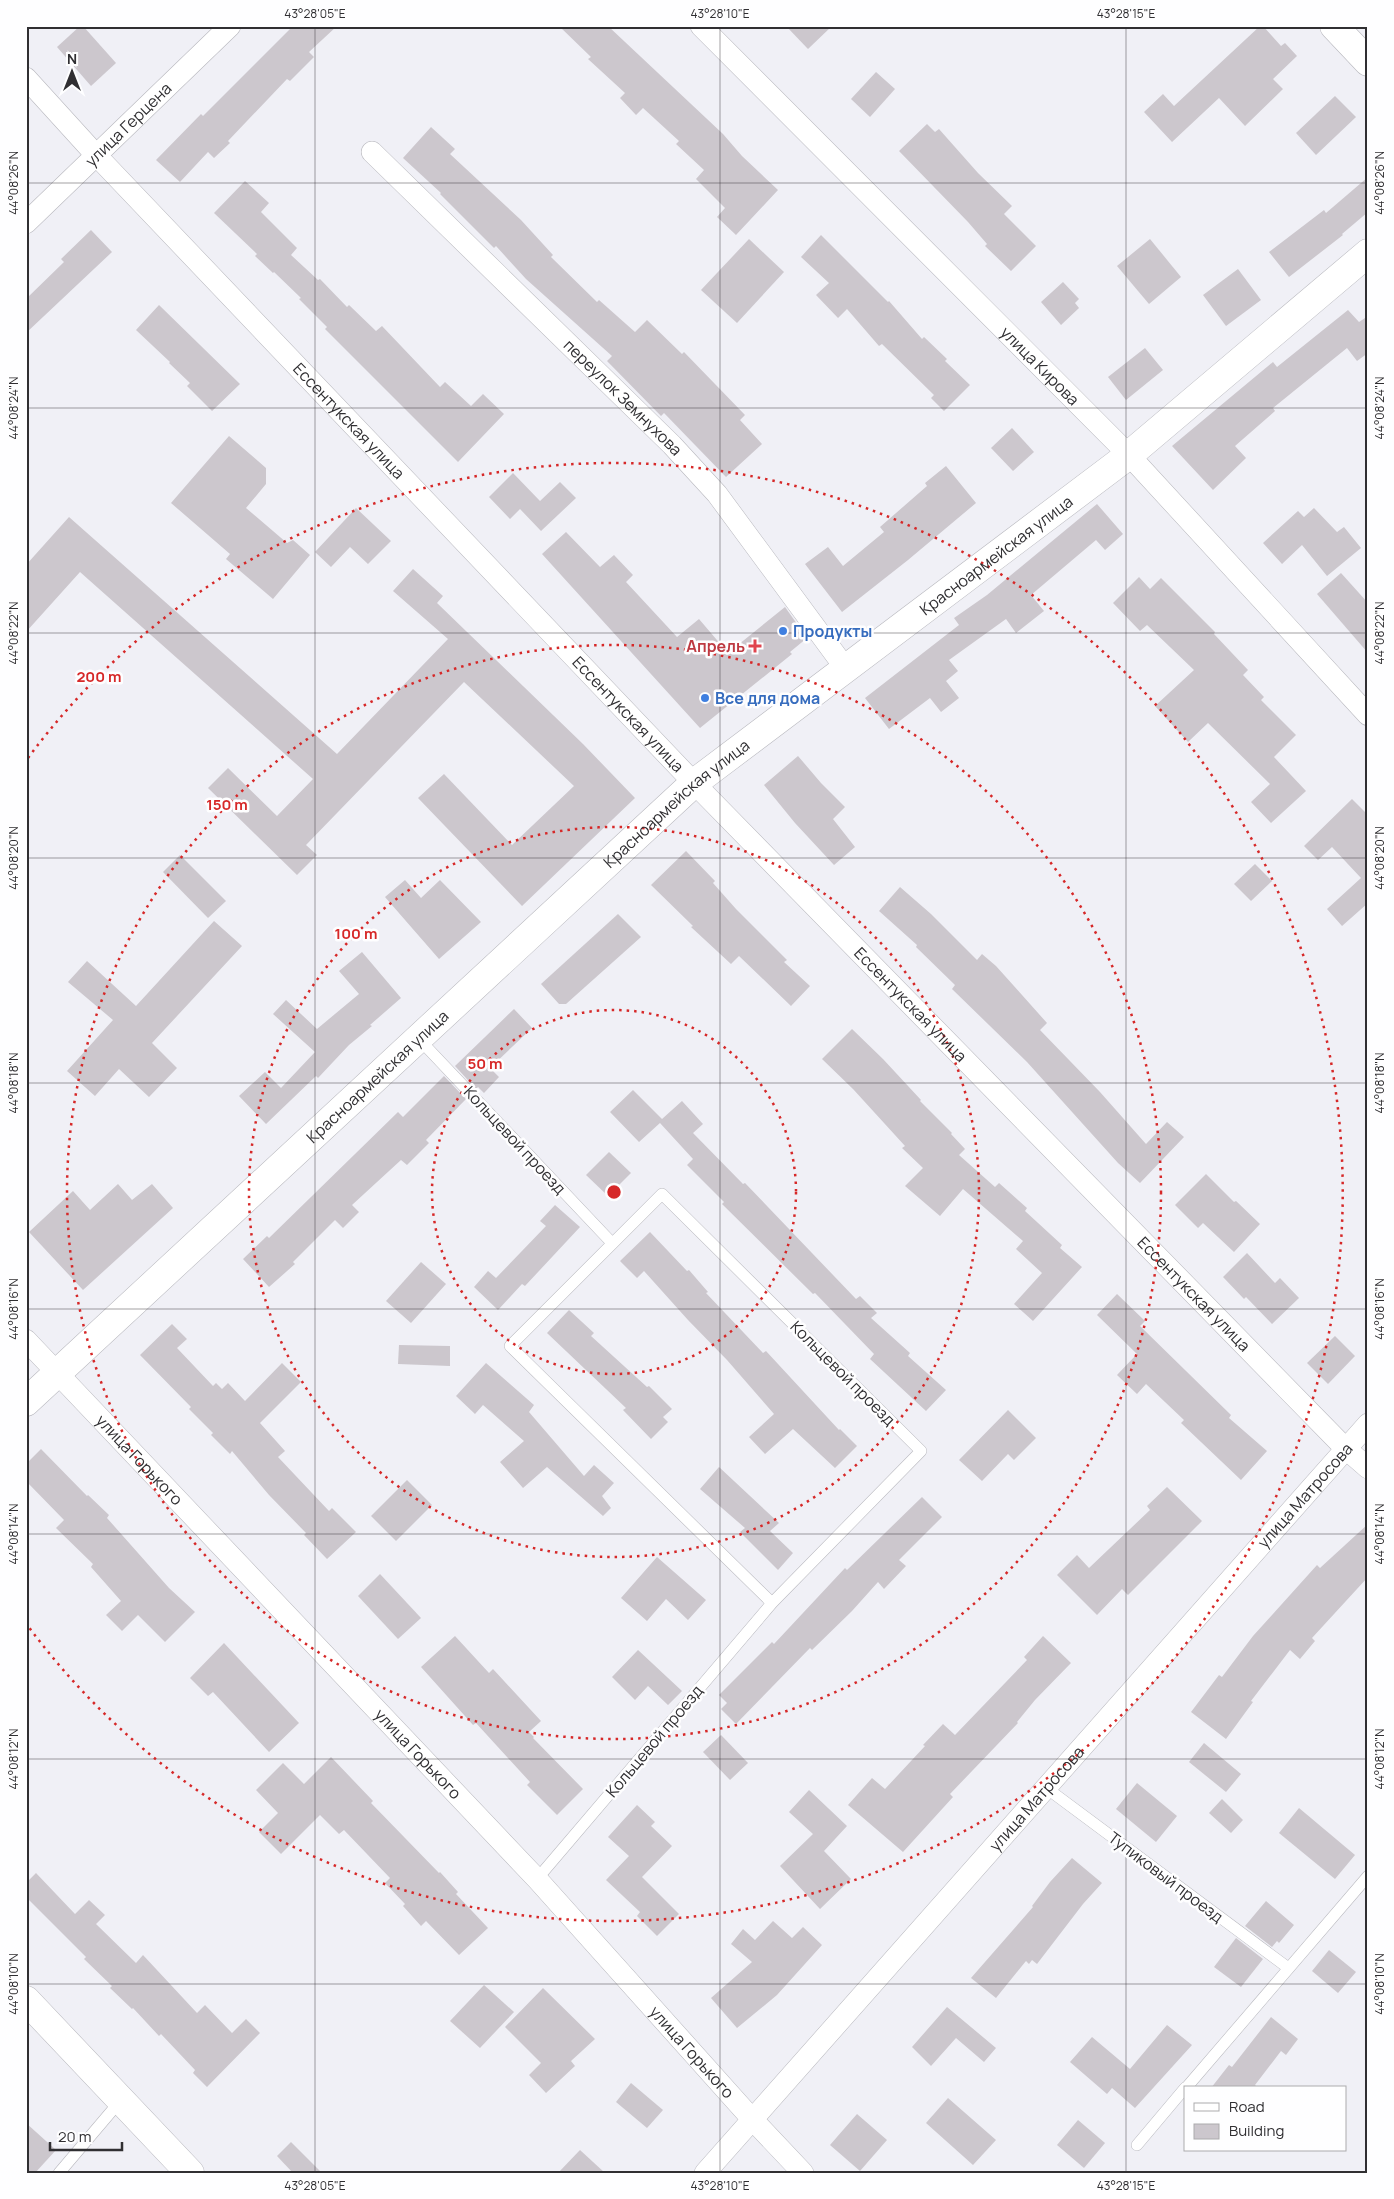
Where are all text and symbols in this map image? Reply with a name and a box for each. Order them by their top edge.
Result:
text: 43°28'05"E [284,5,346,22]
text: 43°28'10"E [690,5,750,22]
text: 43°28'15"E [1097,5,1155,22]
north arrow [48,48,98,98]
text: N [67,49,77,68]
street label: улица Герцена [80,77,176,171]
text: 44°08'26"N [5,151,22,215]
text: 44°08'26"N [1371,151,1388,215]
street label: улица Кирова [996,321,1084,410]
street label: переулок Земнухова [559,334,687,460]
street label: Ессентукская улица [288,358,410,484]
text: 44°08'24"N [5,377,22,439]
text: 44°08'24"N [1371,377,1388,439]
street label: Красноармейская улица [915,490,1077,620]
text: 44°08'22"N [5,601,22,665]
text: 44°08'22"N [1371,601,1388,665]
place label: Продукты [793,620,872,642]
marker: Продукты [777,625,789,637]
place label: Апрель [686,635,745,657]
marker: Апрель [749,640,761,652]
street label: Ессентукская улица [568,651,689,777]
text: 200 m [76,666,122,687]
place label: Все для дома [715,687,820,709]
marker: Все для дома [699,692,711,704]
street label: Красноармейская улица [599,734,754,873]
text: 150 m [206,794,248,815]
text: 44°08'20"N [5,826,22,890]
text: 44°08'20"N [1371,826,1388,890]
text: 100 m [335,923,377,944]
street label: Ессентукская улица [849,942,972,1067]
street label: Красноармейская улица [301,1005,453,1148]
text: 44°08'18"N [5,1052,22,1114]
text: 44°08'18"N [1371,1052,1388,1114]
text: 50 m [467,1053,503,1074]
street label: Кольцевой проезд [459,1081,571,1199]
centre of rings [605,1183,623,1201]
street label: Ессентукская улица [1133,1232,1255,1356]
text: 44°08'16"N [5,1278,22,1340]
text: 44°08'16"N [1371,1278,1388,1340]
street label: Кольцевой проезд [786,1316,901,1431]
street label: улица Горького [91,1410,188,1510]
street label: улица Матросова [1252,1438,1357,1553]
text: 44°08'14"N [5,1504,22,1564]
text: 44°08'14"N [1371,1504,1388,1564]
street label: Кольцевой проезд [601,1680,708,1802]
street label: улица Горького [370,1704,466,1804]
text: 44°08'12"N [5,1729,22,1789]
text: 44°08'12"N [1371,1729,1388,1789]
street label: улица Матросова [984,1741,1089,1856]
street label: Тупиковый проезд [1104,1826,1228,1928]
text: 44°08'10"N [5,1953,22,2015]
text: 44°08'10"N [1371,1953,1388,2015]
street label: улица Горького [645,2001,739,2103]
legend [1184,2086,1346,2152]
text: Road [1229,2096,1265,2117]
scale bar [50,2119,122,2151]
text: Building [1229,2120,1284,2141]
text: 20 m [58,2126,91,2147]
text: 43°28'05"E [284,2177,346,2194]
text: 43°28'10"E [690,2177,750,2194]
text: 43°28'15"E [1097,2177,1155,2194]

